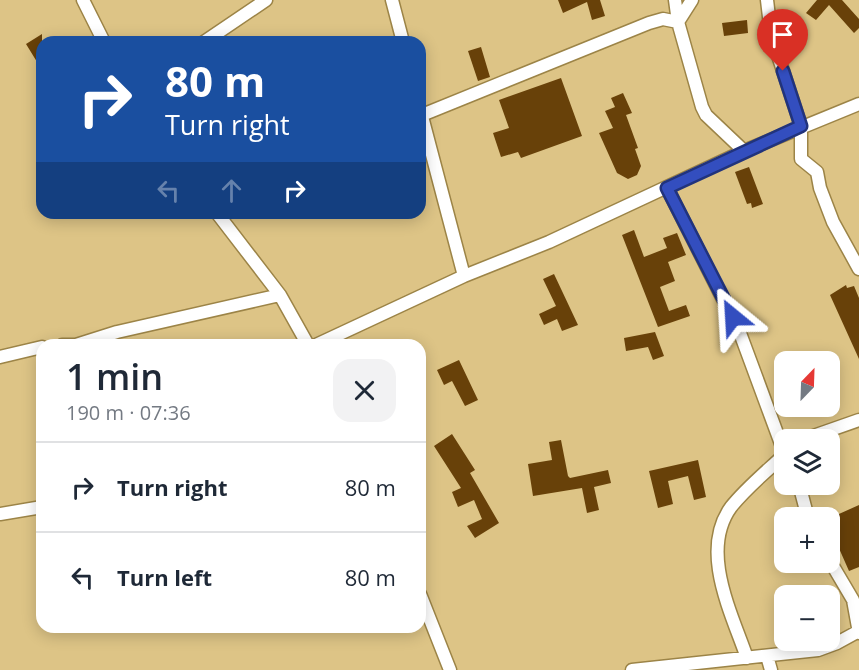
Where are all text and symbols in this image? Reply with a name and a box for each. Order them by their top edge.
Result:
pin [757,9,808,71]
icon: arrive [766,18,799,51]
text: 80 m [165,52,265,109]
icon: right [66,60,144,138]
text: Turn right [165,106,290,143]
icon: left [152,174,185,207]
icon: ahead [215,174,248,207]
icon: right [278,174,311,207]
position arrow [701,285,765,349]
north arrow [774,351,840,417]
map controls [774,351,840,651]
text: 1 min [66,352,163,401]
button: close [333,359,396,422]
text: 190 m · 07:36 [66,399,191,426]
button: layers [774,429,840,495]
icon: right [66,471,99,504]
text: Turn right [117,472,228,502]
text: 80 m [345,472,396,502]
button: + [774,507,840,573]
icon: left [66,561,99,594]
text: Turn left [117,562,212,592]
text: 80 m [345,562,396,592]
button: − [774,585,840,651]

